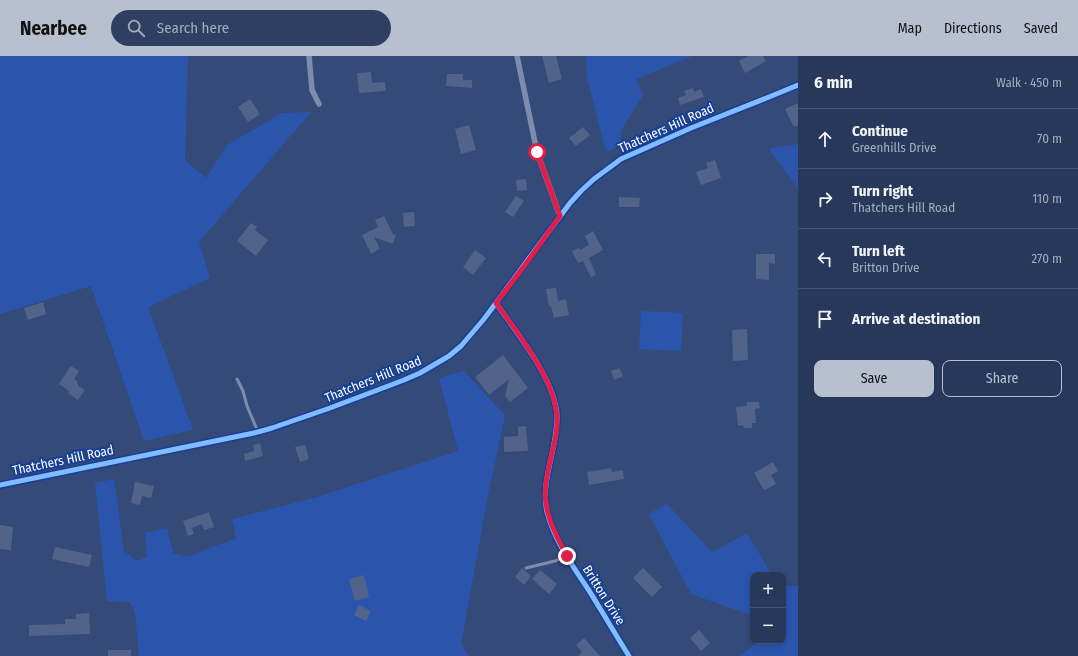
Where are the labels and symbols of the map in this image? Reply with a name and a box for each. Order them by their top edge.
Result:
street label: Thatchers Hill Road [616,100,716,156]
route start [528,143,546,161]
street label: Thatchers Hill Road [322,353,424,405]
street label: Thatchers Hill Road [11,442,115,478]
route end [558,547,576,565]
street label: Britton Drive [580,562,628,628]

